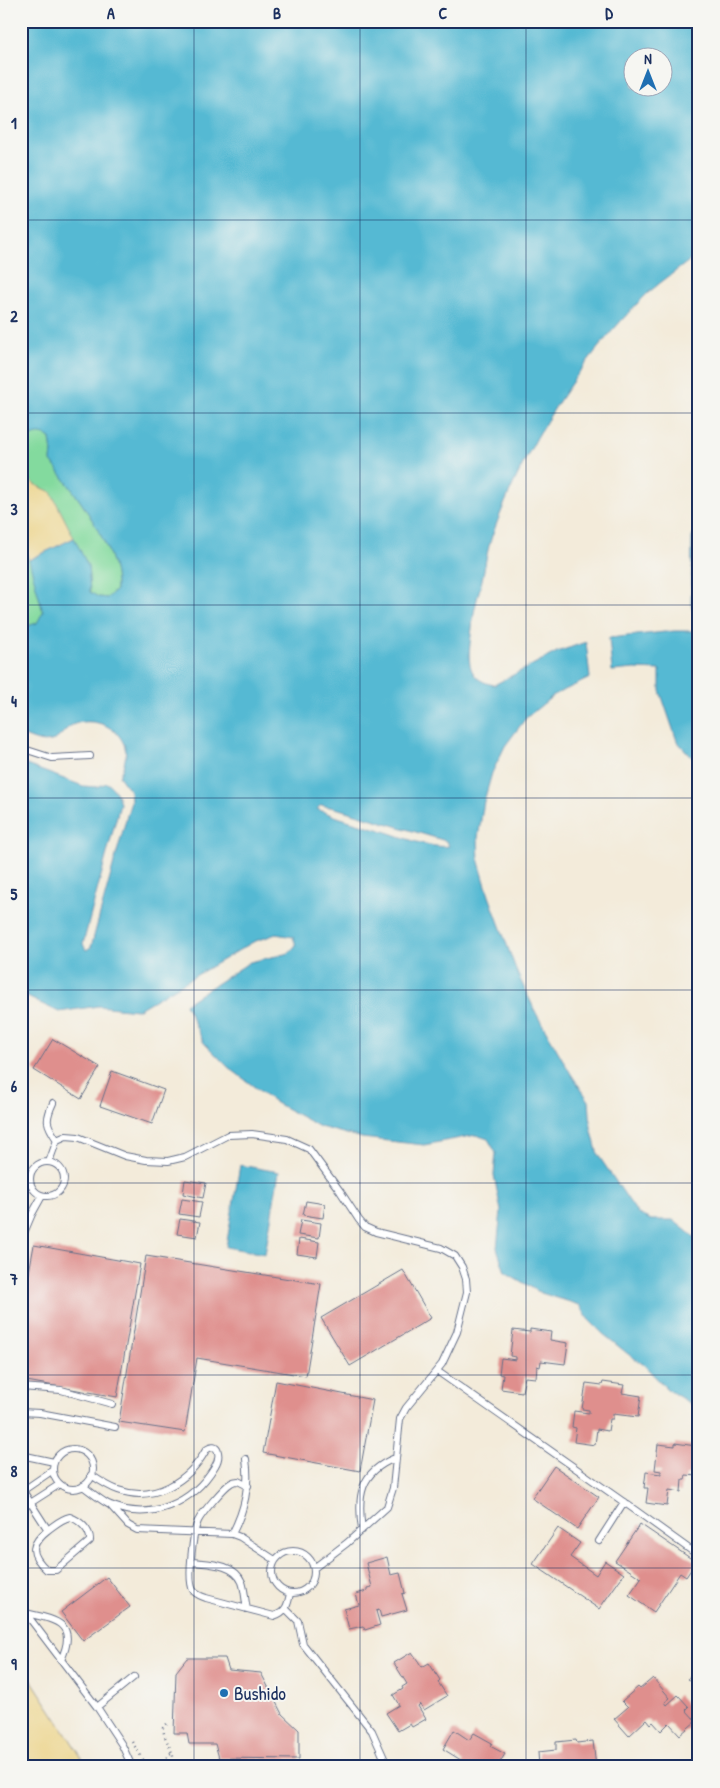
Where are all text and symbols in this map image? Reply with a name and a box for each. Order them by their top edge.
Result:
text: A [107,2,115,24]
text: B [273,2,281,24]
text: C [439,2,448,24]
text: D [605,2,613,24]
north arrow [622,48,672,98]
text: N [644,49,652,68]
text: 1 [11,112,17,134]
text: 2 [10,305,18,327]
text: 3 [10,498,18,520]
text: 4 [11,690,17,712]
text: 5 [11,883,18,905]
text: 6 [11,1075,18,1097]
text: 7 [9,1268,18,1290]
text: 8 [11,1460,18,1482]
text: 9 [11,1653,17,1675]
place label: Bushido [234,1680,286,1706]
marker: Bushido [218,1687,230,1699]

